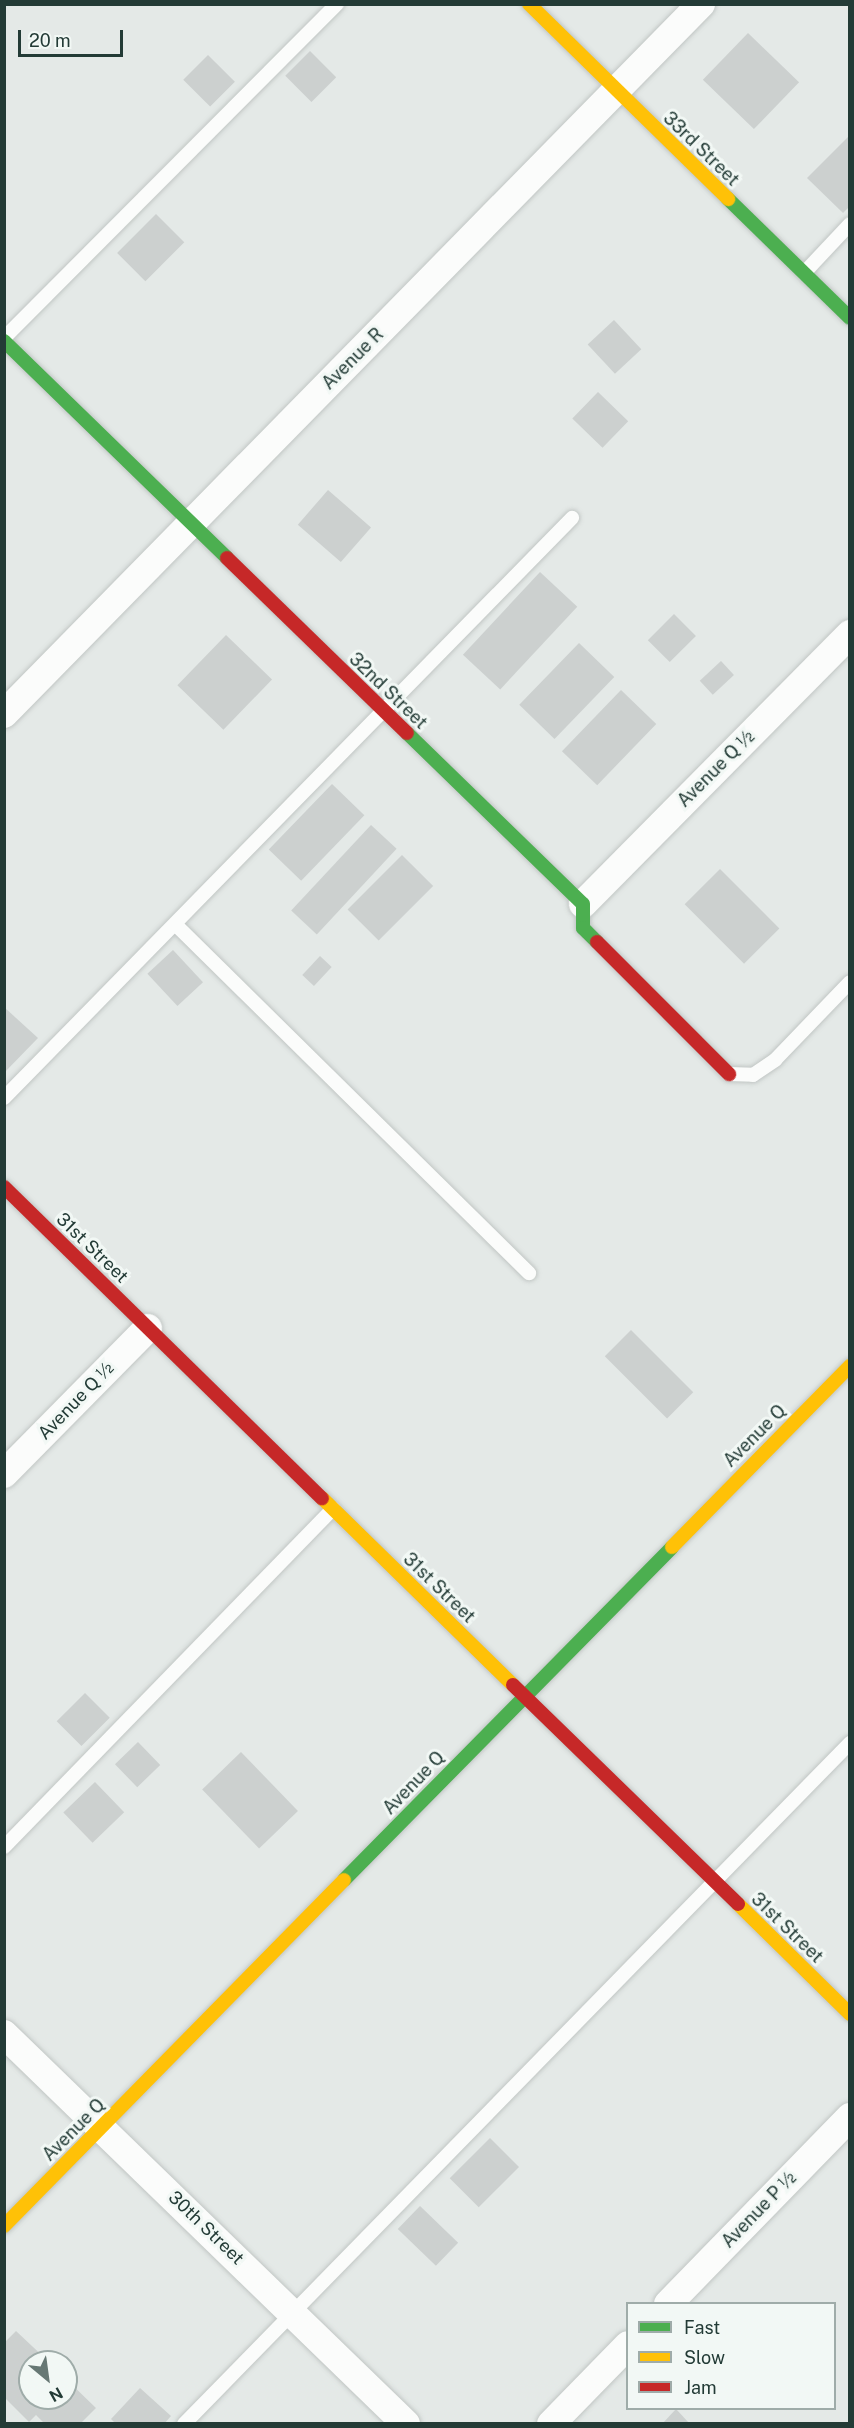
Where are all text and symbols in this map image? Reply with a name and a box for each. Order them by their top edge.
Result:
scale bar [21,18,126,56]
text: 20 m [29,30,71,51]
street label: 33rd Street [659,107,743,191]
street label: Avenue R [318,324,388,394]
street label: 32nd Street [344,648,432,734]
street label: Avenue Q ½ [673,726,759,812]
street label: 31st Street [52,1208,132,1288]
street label: Avenue Q ½ [34,1358,118,1444]
street label: Avenue Q [719,1400,791,1472]
street label: 31st Street [399,1548,479,1628]
street label: Avenue Q [379,1747,449,1819]
street label: 31st Street [747,1888,827,1968]
street label: Avenue Q [38,2094,110,2166]
street label: Avenue P ½ [717,2167,801,2253]
street label: 30th Street [164,2187,248,2269]
legend [626,2302,836,2410]
text: Fast [684,2317,720,2338]
text: Slow [684,2347,725,2368]
north arrow [18,2350,78,2410]
text: Jam [684,2377,717,2398]
text: N [46,2383,66,2406]

